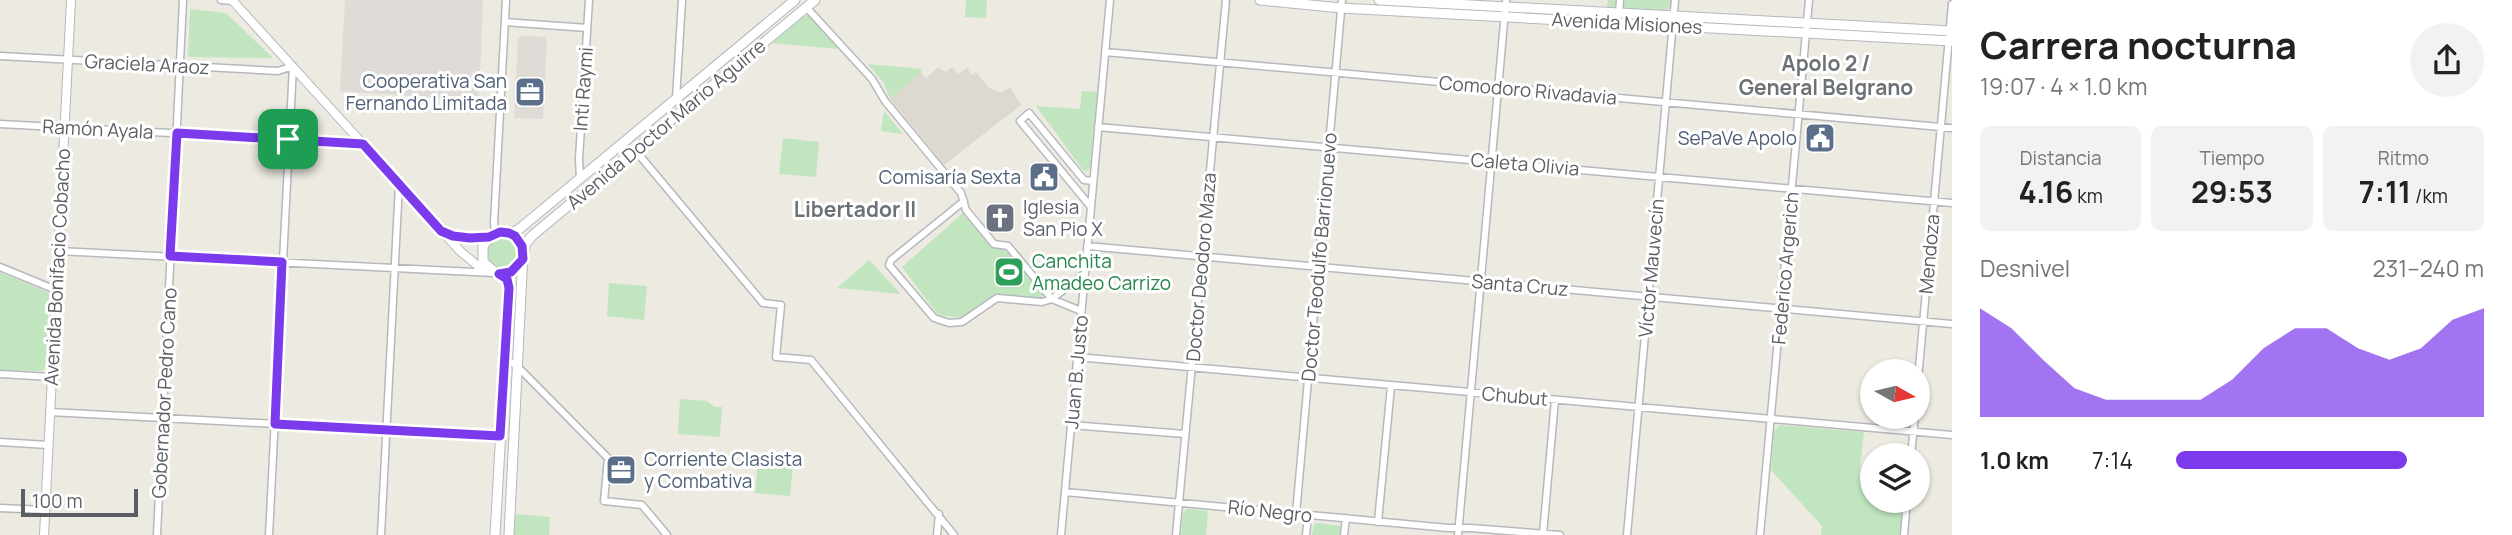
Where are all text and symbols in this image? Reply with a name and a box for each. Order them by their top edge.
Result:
street label: Avenida Misiones [1551,6,1703,40]
text: Carrera nocturna [1980,18,2297,70]
button: share [2410,23,2484,97]
street label: Avenida Doctor Mario Aguirre [561,33,771,215]
street label: Inti Raymi [567,46,599,132]
street label: Graciela Araoz [84,48,210,80]
district label: Apolo 2 / General Belgrano [1739,49,1913,101]
place label: Cooperativa San Fernando Limitada [346,68,507,116]
street label: Comodoro Rivadavia [1438,69,1618,111]
text: 19:07 · 4 × 1.0 km [1980,70,2148,102]
office icon: Cooperativa San Fernando Limitada [513,75,547,109]
pin [258,109,318,169]
street label: Ramón Ayala [42,113,154,145]
icon: arrive [269,120,307,158]
public building icon: SePaVe Apolo [1803,121,1837,155]
place label: SePaVe Apolo [1678,125,1797,151]
street label: Doctor Teodulfo Barrionuevo [1295,132,1343,382]
text: Distancia [2020,145,2102,171]
text: Tiempo [2199,145,2265,171]
text: Ritmo [2378,145,2429,171]
street label: Caleta Olivia [1470,146,1580,182]
street label: Avenida Bonifacio Cobacho [38,148,76,386]
public building icon: Comisaría Sexta [1027,160,1061,194]
place label: Comisaría Sexta [879,164,1021,190]
street label: Doctor Deodoro Maza [1180,171,1222,363]
text: 4.16 [2019,171,2073,212]
text: 29:53 [2191,171,2273,212]
text: 7:11 [2359,171,2411,212]
text: km [2073,183,2103,209]
text: /km [2411,183,2448,209]
street label: Federico Argerich [1765,191,1805,345]
place label: Iglesia San Pio X [1023,194,1103,242]
district label: Libertador II [794,195,916,223]
street label: Víctor Mauvecín [1632,197,1670,339]
church icon: Iglesia San Pio X [983,201,1017,235]
street label: Mendoza [1913,213,1945,295]
place label: Canchita Amadeo Carrizo [1032,248,1171,296]
text: Desnivel [1980,252,2070,284]
text: 231–240 m [2372,252,2484,284]
sports icon: Canchita Amadeo Carrizo [992,255,1026,289]
street label: Santa Cruz [1470,268,1570,302]
street label: Gobernador Pedro Cano [145,287,183,499]
street label: Juan B. Justo [1058,314,1094,430]
north arrow [1860,359,1930,429]
map controls [1860,359,1930,513]
street label: Chubut [1481,380,1549,412]
button: layers [1860,443,1930,513]
text: 1.0 km [1980,444,2049,476]
text: 7:14 [2092,444,2133,476]
place label: Corriente Clasista y Combativa [644,446,802,494]
office icon: Corriente Clasista y Combativa [604,453,638,487]
scale bar [21,486,138,518]
text: 100 m [32,488,83,514]
street label: Río Negro [1227,494,1313,528]

